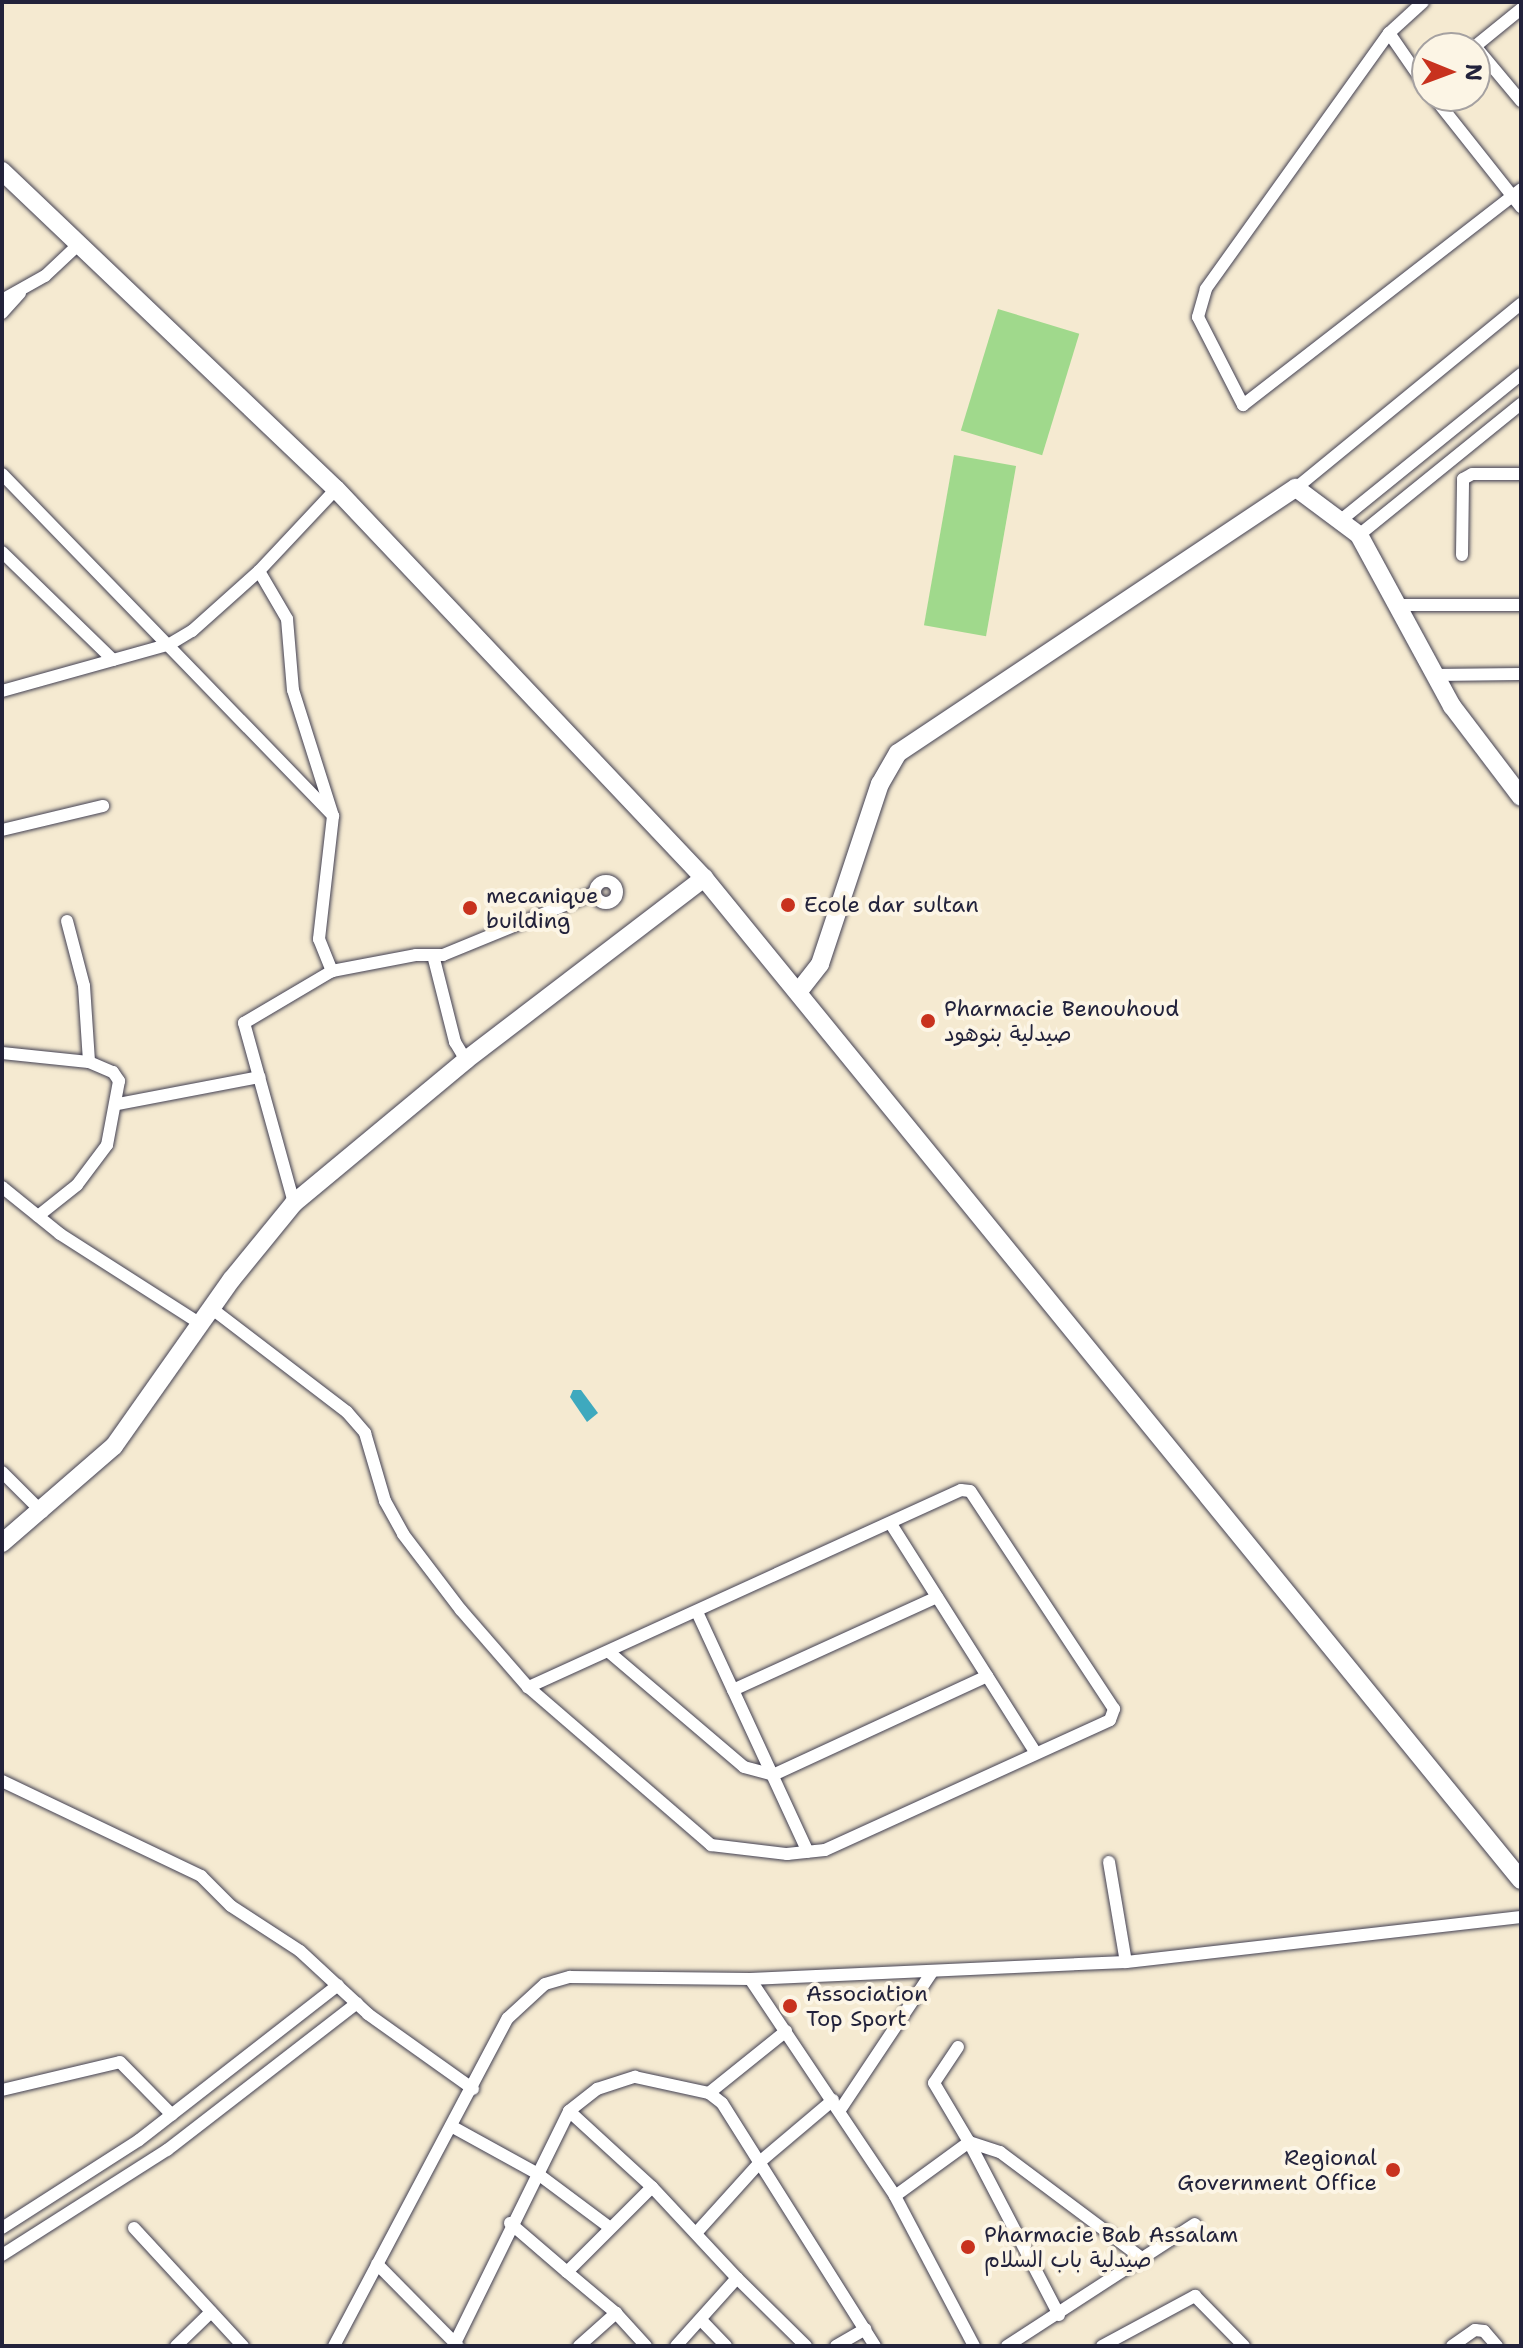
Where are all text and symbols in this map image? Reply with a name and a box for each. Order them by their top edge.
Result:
north arrow [1411,32,1491,112]
text: N [1459,63,1488,81]
place label: mecanique building [486,882,598,934]
place label: Ecole dar sultan [804,892,979,918]
marker: Ecole dar sultan [779,896,797,914]
marker: mecanique building [461,899,479,917]
place label: Pharmacie Benouhoud صيدلية بنوهود [944,995,1179,1046]
marker: Pharmacie Benouhoud صيدلية بنوهود [919,1012,937,1030]
place label: Association Top Sport [806,1980,928,2032]
marker: Association Top Sport [781,1997,799,2015]
place label: Regional Government Office [1177,2144,1377,2196]
marker: Regional Government Office [1384,2161,1402,2179]
place label: Pharmacie Bab Assalam صيدلية باب السلام [984,2221,1238,2272]
marker: Pharmacie Bab Assalam صيدلية باب السلام [959,2238,977,2256]

